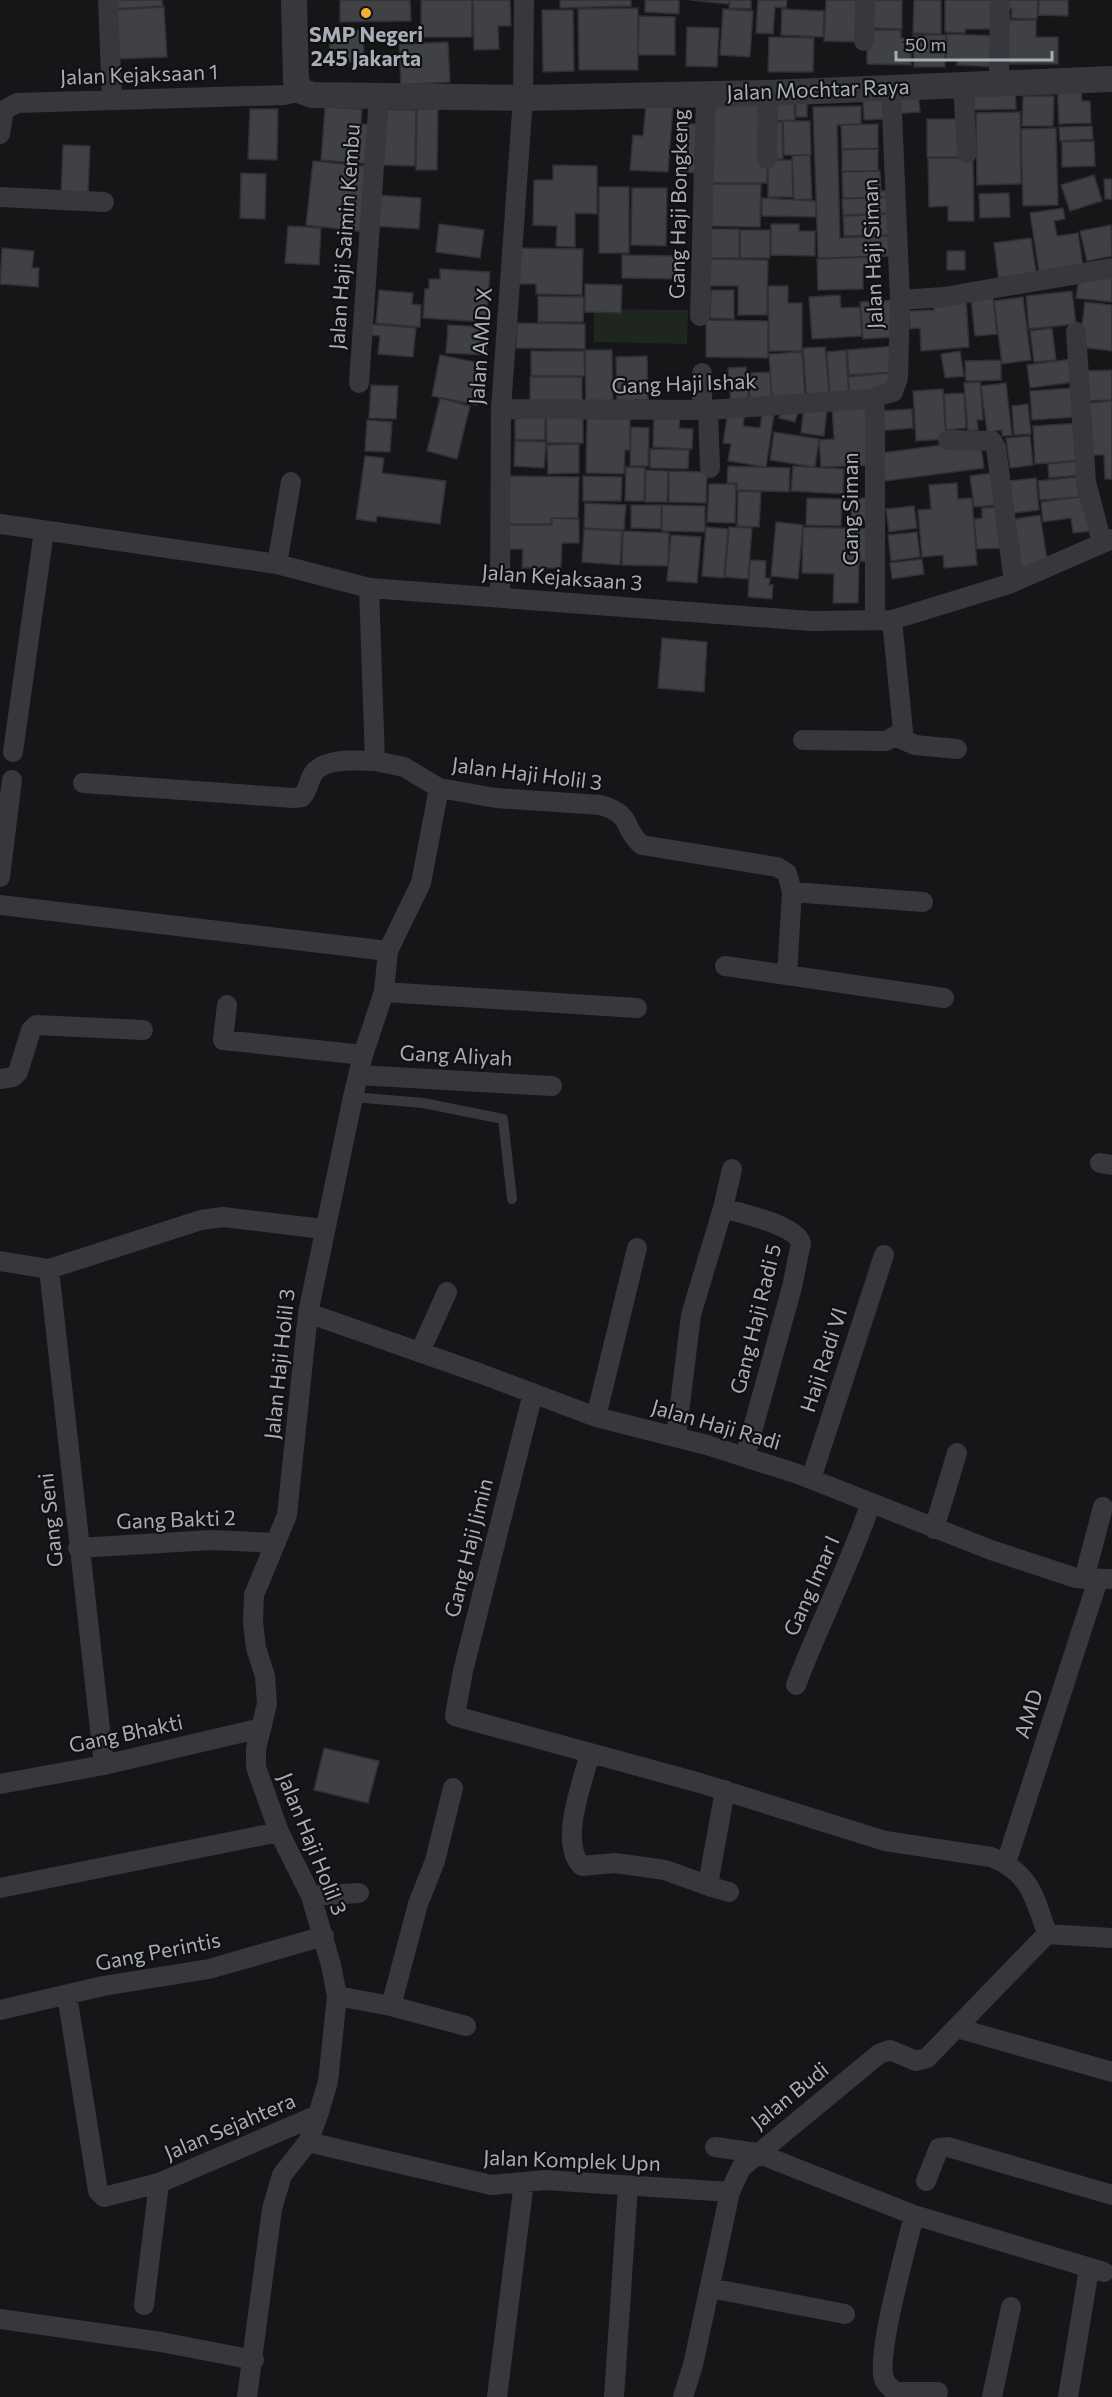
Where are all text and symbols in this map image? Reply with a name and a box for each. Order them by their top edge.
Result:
marker: SMP Negeri 245 Jakarta [359,6,373,20]
place label: SMP Negeri 245 Jakarta [309,21,423,70]
scale bar [896,24,1052,62]
text: 50 m [905,33,946,55]
street label: Jalan Kejaksaan 1 [59,58,218,89]
street label: Jalan Mochtar Raya [726,73,910,104]
street label: Gang Haji Bongkeng [663,109,692,299]
street label: Jalan Haji Saimin Kembu [323,123,364,351]
street label: Jalan Haji Siman [856,179,887,329]
street label: Jalan AMD X [463,286,496,406]
street label: Gang Haji Ishak [611,367,757,398]
street label: Gang Siman [837,453,862,565]
street label: Jalan Kejaksaan 3 [481,558,643,595]
street label: Jalan Haji Holil 3 [451,751,604,794]
street label: Gang Aliyah [399,1039,513,1070]
street label: Gang Haji Radi 5 [724,1241,785,1396]
street label: Jalan Haji Holil 3 [258,1287,299,1440]
street label: Haji Radi VI [794,1304,851,1415]
street label: Jalan Haji Radi [649,1393,784,1454]
street label: Gang Seni [32,1472,67,1569]
street label: Gang Haji Jimin [438,1475,497,1620]
street label: Gang Bakti 2 [116,1504,236,1533]
street label: Gang Imar I [777,1531,844,1639]
street label: AMD [1008,1686,1047,1741]
street label: Gang Bhakti [66,1708,185,1757]
street label: Jalan Haji Holil 3 [273,1769,353,1918]
street label: Gang Perintis [93,1926,222,1975]
street label: Jalan Budi [745,2056,833,2134]
street label: Jalan Sejahtera [160,2087,299,2164]
street label: Jalan Komplek Upn [483,2144,661,2175]

